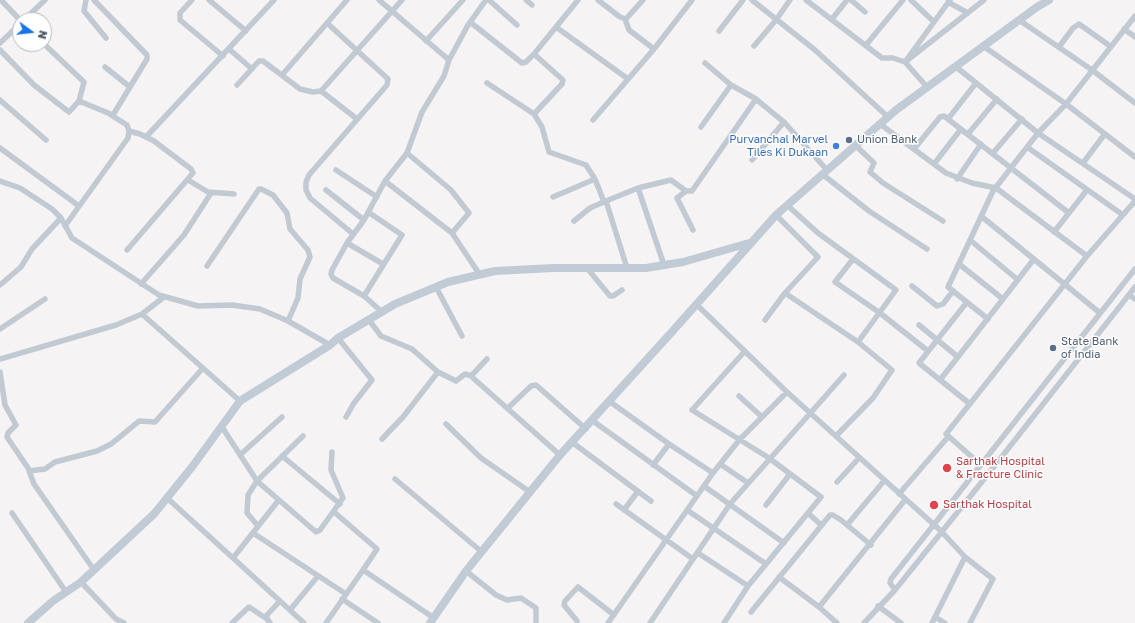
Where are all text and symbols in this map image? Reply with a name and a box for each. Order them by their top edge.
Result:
north arrow [12,12,52,52]
text: N [36,29,50,41]
place label: Purvanchal Marvel Tiles Ki Dukaan [729,133,828,159]
place label: Union Bank [857,133,917,147]
marker: Union Bank [844,135,854,145]
marker: Purvanchal Marvel Tiles Ki Dukaan [831,141,841,151]
place label: State Bank of India [1061,335,1118,361]
marker: State Bank of India [1048,343,1058,353]
place label: Sarthak Hospital & Fracture Clinic [956,455,1045,481]
marker: Sarthak Hospital & Fracture Clinic [941,462,953,474]
place label: Sarthak Hospital [943,498,1032,512]
marker: Sarthak Hospital [928,499,940,511]

